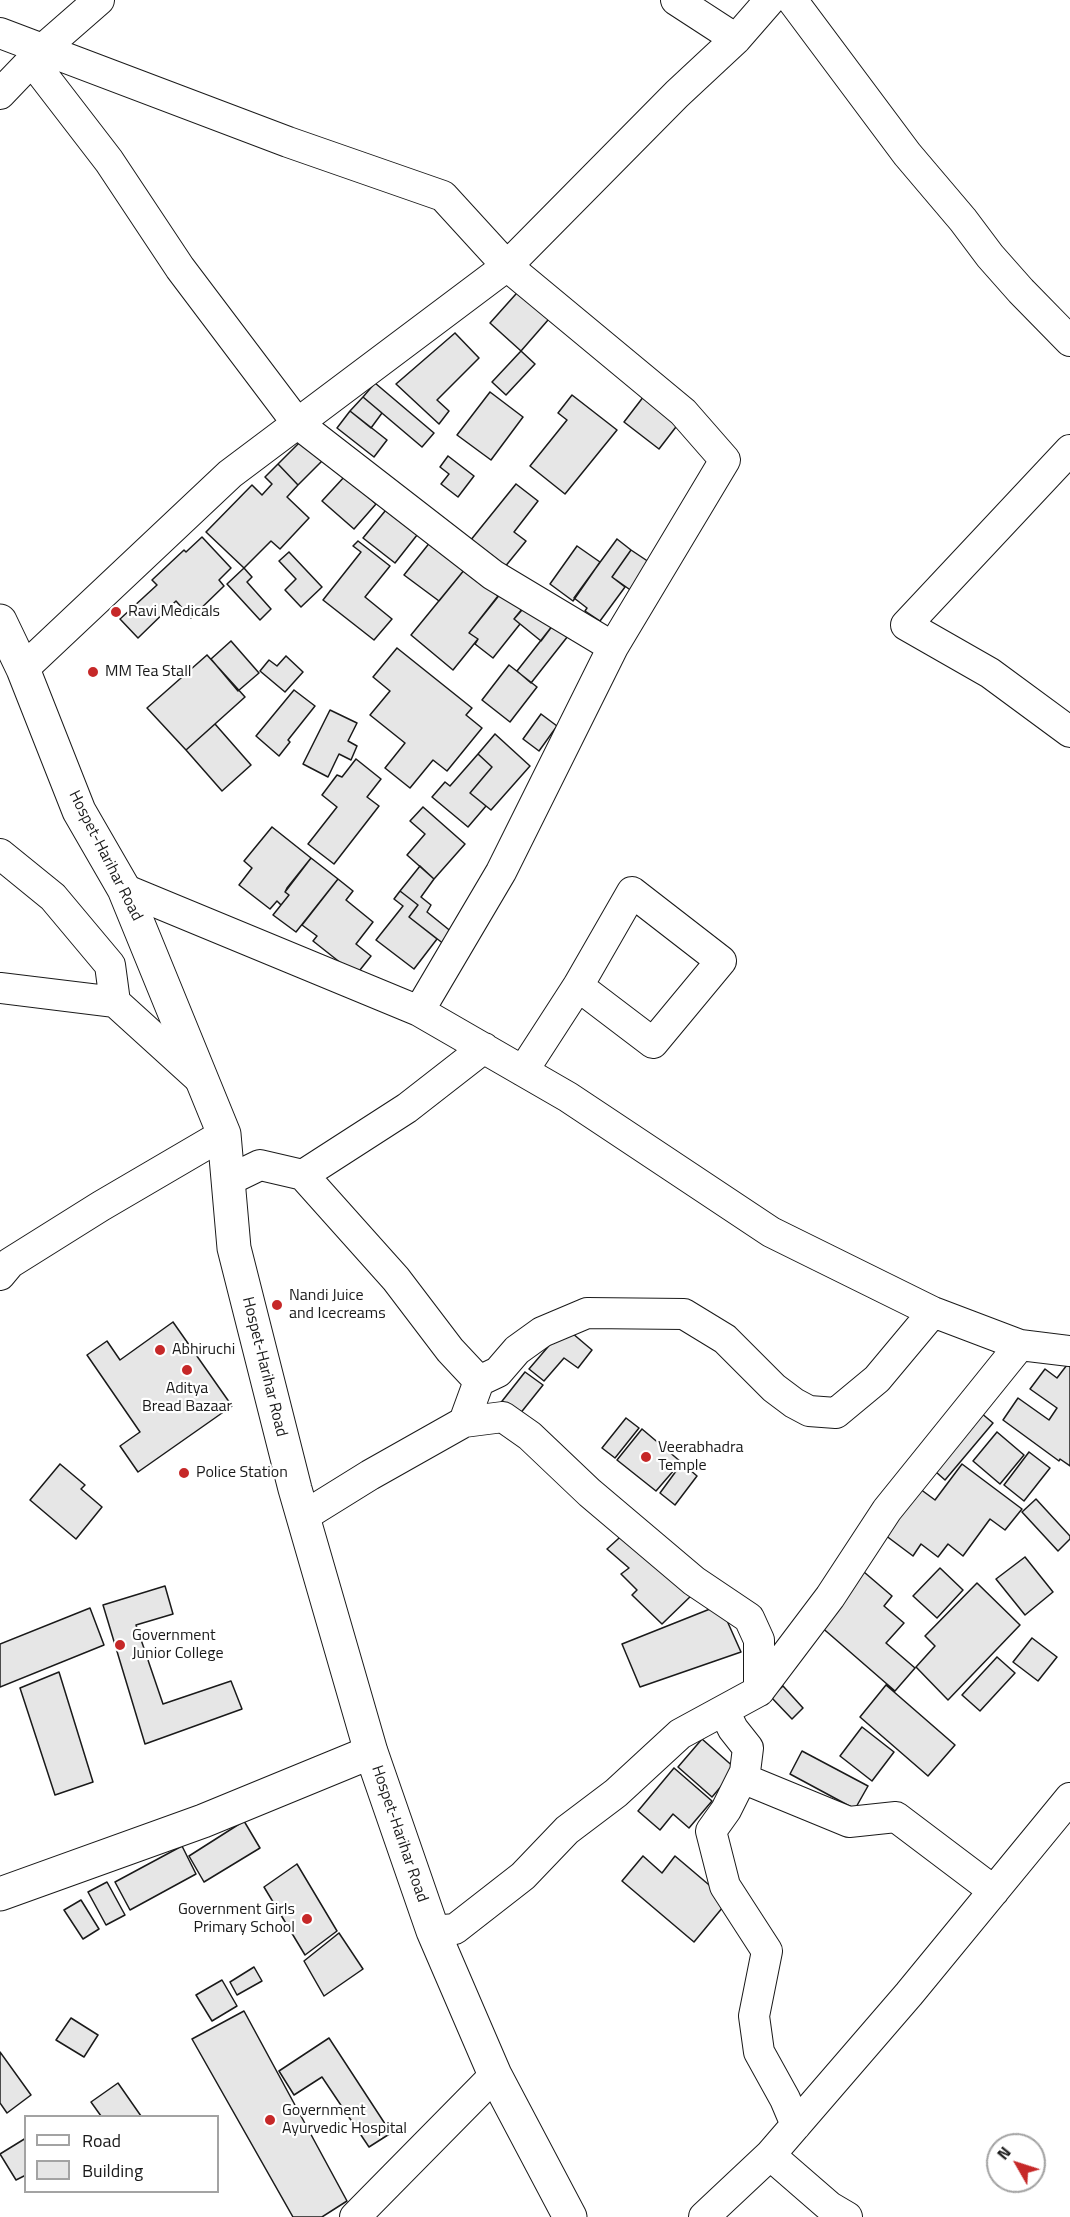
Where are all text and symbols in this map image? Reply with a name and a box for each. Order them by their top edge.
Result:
place label: Ravi Medicals [128,602,220,622]
marker: Ravi Medicals [109,605,123,619]
place label: MM Tea Stall [105,662,192,682]
marker: MM Tea Stall [86,665,100,679]
street label: Hospet-Harihar Road [64,788,146,924]
place label: Nandi Juice and Icecreams [289,1286,386,1324]
street label: Hospet-Harihar Road [237,1295,291,1439]
marker: Nandi Juice and Icecreams [270,1298,284,1312]
place label: Abhiruchi [172,1340,235,1360]
marker: Abhiruchi [153,1343,167,1357]
marker: Aditya Bread Bazaar [180,1363,194,1377]
place label: Aditya Bread Bazaar [142,1379,232,1417]
place label: Veerabhadra Temple [658,1438,744,1476]
marker: Veerabhadra Temple [639,1450,653,1464]
place label: Police Station [196,1463,288,1483]
marker: Police Station [177,1466,191,1480]
place label: Government Junior College [132,1626,223,1664]
marker: Government Junior College [113,1638,127,1652]
street label: Hospet-Harihar Road [367,1763,431,1905]
place label: Government Girls Primary School [178,1900,295,1938]
marker: Government Girls Primary School [300,1912,314,1926]
place label: Government Ayurvedic Hospital [282,2101,407,2139]
marker: Government Ayurvedic Hospital [263,2113,277,2127]
legend [24,2115,219,2193]
text: Road [82,2127,121,2154]
north arrow [986,2133,1046,2193]
text: N [991,2141,1016,2165]
text: Building [82,2157,143,2184]

